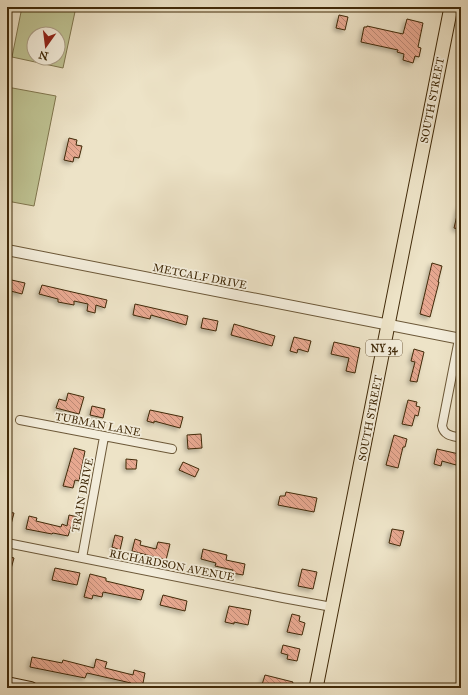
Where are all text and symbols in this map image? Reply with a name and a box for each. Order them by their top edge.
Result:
north arrow [26,26,66,66]
text: N [37,48,50,63]
street label: SOUTH STREET [418,55,447,144]
street label: METCALF DRIVE [152,261,248,292]
road number: NY 34 [366,340,402,356]
street label: SOUTH STREET [356,373,385,462]
street label: TUBMAN LANE [54,410,142,439]
street label: TRAIN DRIVE [69,457,96,533]
street label: RICHARDSON AVENUE [108,547,236,584]

